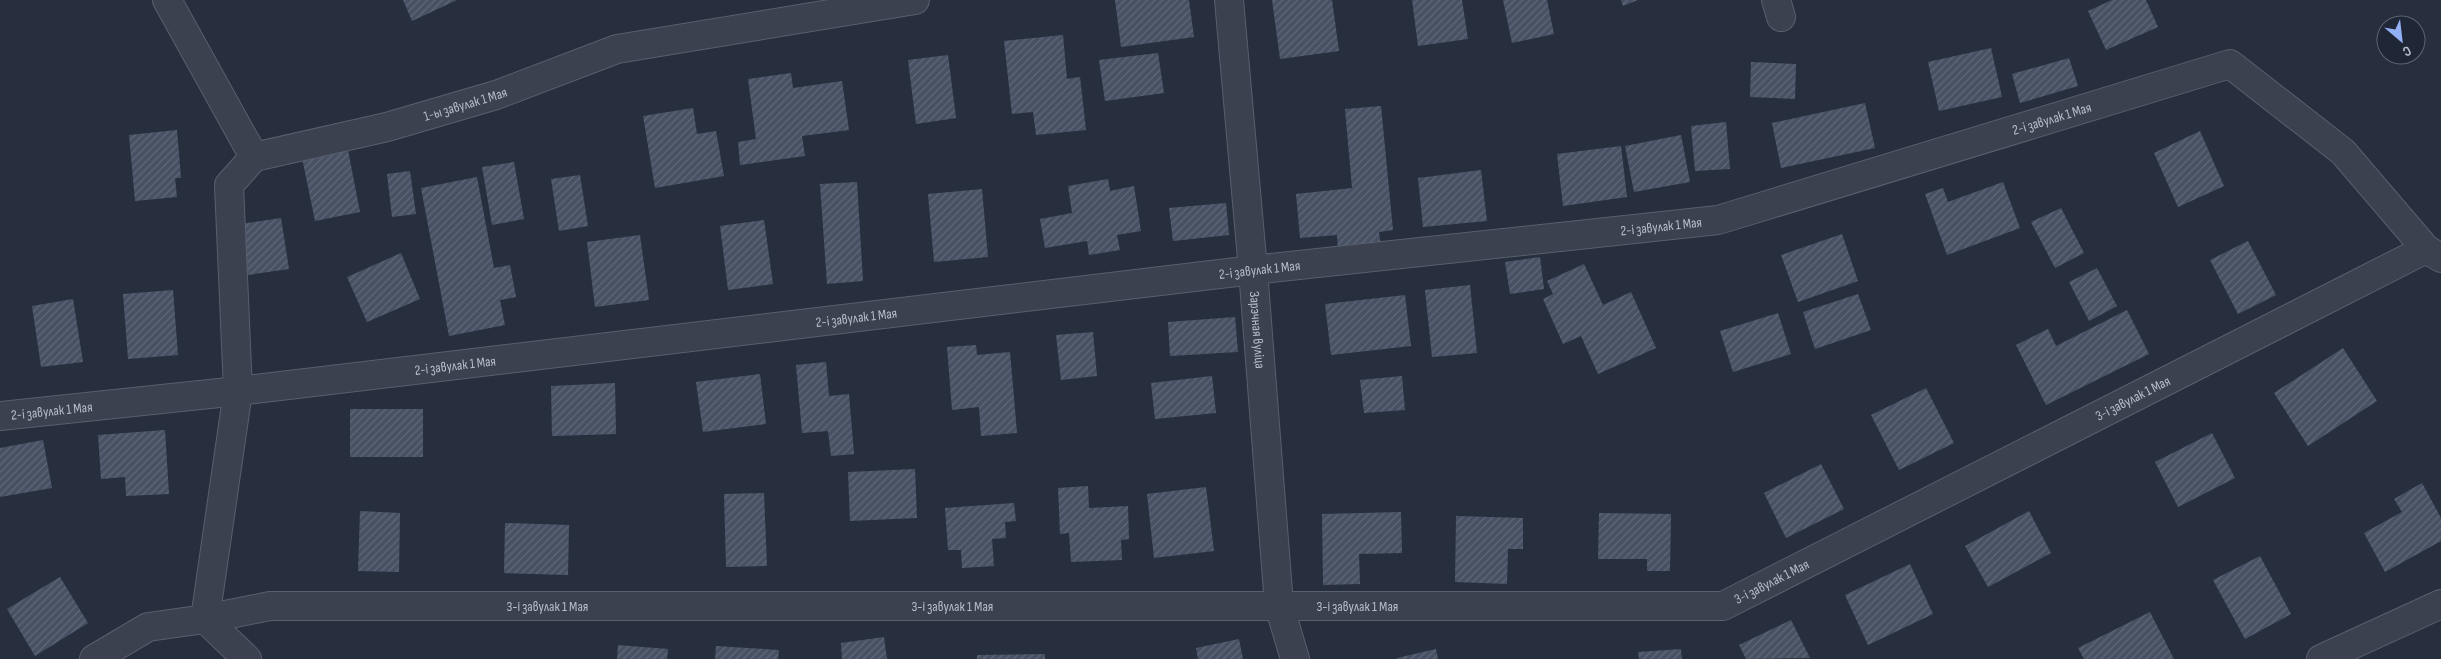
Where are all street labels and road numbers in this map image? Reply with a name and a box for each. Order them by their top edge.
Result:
street label: 1-ы завулак 1 Мая [422,84,510,125]
street label: 2-і завулак 1 Мая [2010,99,2093,139]
street label: 2-і завулак 1 Мая [1620,214,1703,239]
street label: 2-і завулак 1 Мая [1218,257,1301,283]
street label: Зарэчная вуліца [1246,290,1269,369]
street label: 2-і завулак 1 Мая [815,305,898,331]
street label: 2-і завулак 1 Мая [414,352,497,379]
street label: 3-і завулак 1 Мая [2092,372,2173,425]
street label: 2-і завулак 1 Мая [10,398,93,424]
street label: 3-і завулак 1 Мая [1731,556,1812,608]
street label: 3-і завулак 1 Мая [506,598,588,615]
street label: 3-і завулак 1 Мая [911,598,993,615]
street label: 3-і завулак 1 Мая [1316,598,1398,615]

